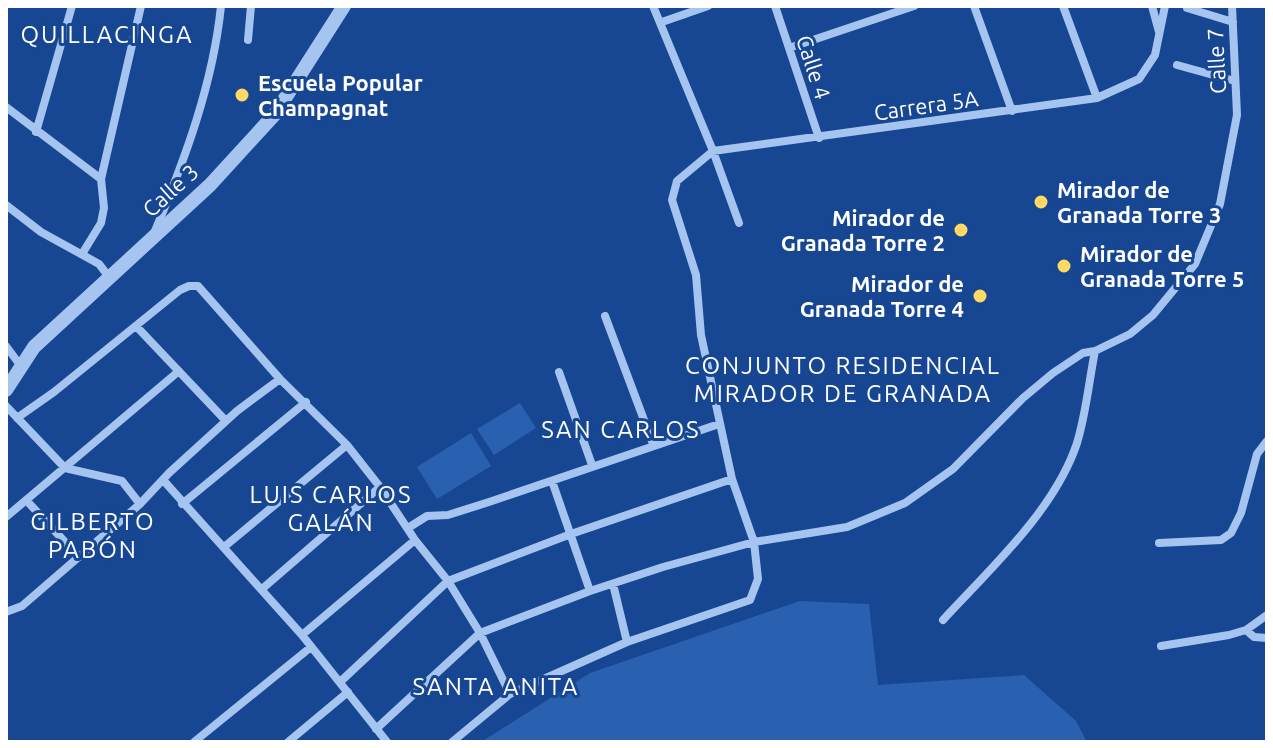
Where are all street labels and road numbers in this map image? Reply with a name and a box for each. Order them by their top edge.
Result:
street label: Calle 7 [1202,27,1230,95]
street label: Calle 4 [792,32,836,102]
street label: Carrera 5A [872,85,980,125]
street label: Calle 3 [137,159,203,221]

